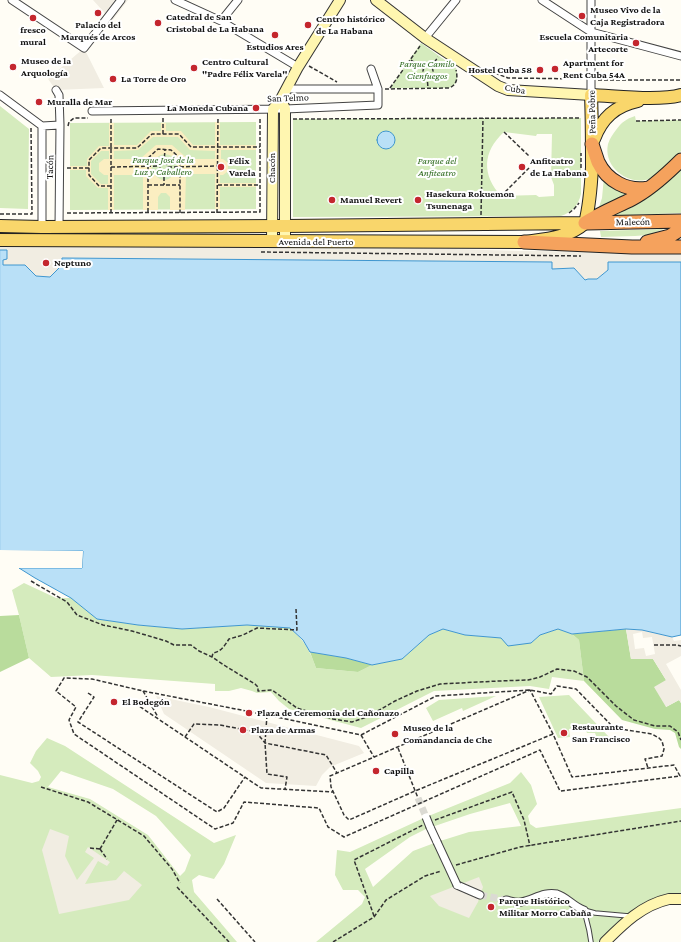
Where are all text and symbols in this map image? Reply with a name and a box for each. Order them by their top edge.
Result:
place label: Museo Vivo de la Caja Registradora [590,4,665,28]
marker: Palacio del Marqués de Arcos [93,8,103,18]
place label: Catedral de San Cristobal de La Habana [166,11,264,34]
marker: Museo Vivo de la Caja Registradora [577,11,587,21]
marker: fresco mural [28,13,38,23]
place label: Centro histórico de La Habana [316,13,385,36]
marker: Catedral de San Cristobal de La Habana [153,18,163,28]
place label: Palacio del Marqués de Arcos [61,19,135,42]
marker: Centro histórico de La Habana [303,20,313,30]
place label: fresco mural [20,24,46,48]
marker: Estudios Ares [270,30,280,40]
place label: Escuela Comunitaria Artecorte [540,31,628,54]
marker: Escuela Comunitaria Artecorte [631,38,641,48]
place label: Estudios Ares [246,41,304,53]
place label: Museo de la Arquología [21,55,71,78]
place label: Centro Cultural "Padre Félix Varela" [202,56,287,80]
place label: Apartment for Rent Cuba 54A [563,57,625,80]
park label: Parque Camilo Cienfuegos [399,58,455,82]
marker: Museo de la Arquología [8,62,18,72]
marker: Centro Cultural "Padre Félix Varela" [189,63,199,73]
place label: Hostel Cuba 58 [468,64,532,76]
marker: Apartment for Rent Cuba 54A [550,64,560,74]
marker: Hostel Cuba 58 [535,65,545,75]
place label: La Torre de Oro [121,73,186,85]
marker: La Torre de Oro [108,74,118,84]
street label: Cuba [504,81,526,97]
street label: Peña Pobre [586,90,598,134]
street label: San Telmo [267,91,309,105]
place label: Muralla de Mar [47,96,112,108]
marker: Muralla de Mar [34,97,44,107]
place label: La Moneda Cubana [167,102,248,114]
marker: La Moneda Cubana [251,103,261,113]
street label: Chacón [266,153,278,183]
park label: Parque José de la Luz y Caballero [132,154,194,178]
street label: Tacón [44,155,56,179]
place label: Félix Varela [229,155,256,178]
park label: Parque del Anfiteatro [418,155,456,178]
place label: Anfiteatro de La Habana [530,155,587,178]
marker: Félix Varela [216,162,226,172]
marker: Anfiteatro de La Habana [517,162,527,172]
place label: Hasekura Rokuemon Tsunenaga [426,188,514,212]
place label: Manuel Revert [340,194,402,206]
marker: Manuel Revert [327,195,337,205]
marker: Hasekura Rokuemon Tsunenaga [413,195,423,205]
street label: Malecón [616,216,650,228]
street label: Avenida del Puerto [279,236,353,248]
place label: Neptuno [54,257,91,269]
marker: Neptuno [41,258,51,268]
place label: El Bodegón [122,696,170,708]
marker: El Bodegón [109,697,119,707]
place label: Plaza de Ceremonia del Cañonazo [257,707,399,719]
marker: Plaza de Ceremonia del Cañonazo [244,708,254,718]
place label: Restaurante San Francisco [572,721,630,744]
place label: Museo de la Comandancia de Che [403,722,492,746]
place label: Plaza de Armas [251,724,315,736]
marker: Plaza de Armas [238,725,248,735]
marker: Restaurante San Francisco [559,728,569,738]
marker: Museo de la Comandancia de Che [390,729,400,739]
place label: Capilla [384,765,414,777]
marker: Capilla [371,766,381,776]
place label: Parque Histórico Militar Morro Cabaña [499,895,591,918]
marker: Parque Histórico Militar Morro Cabaña [486,902,496,912]

